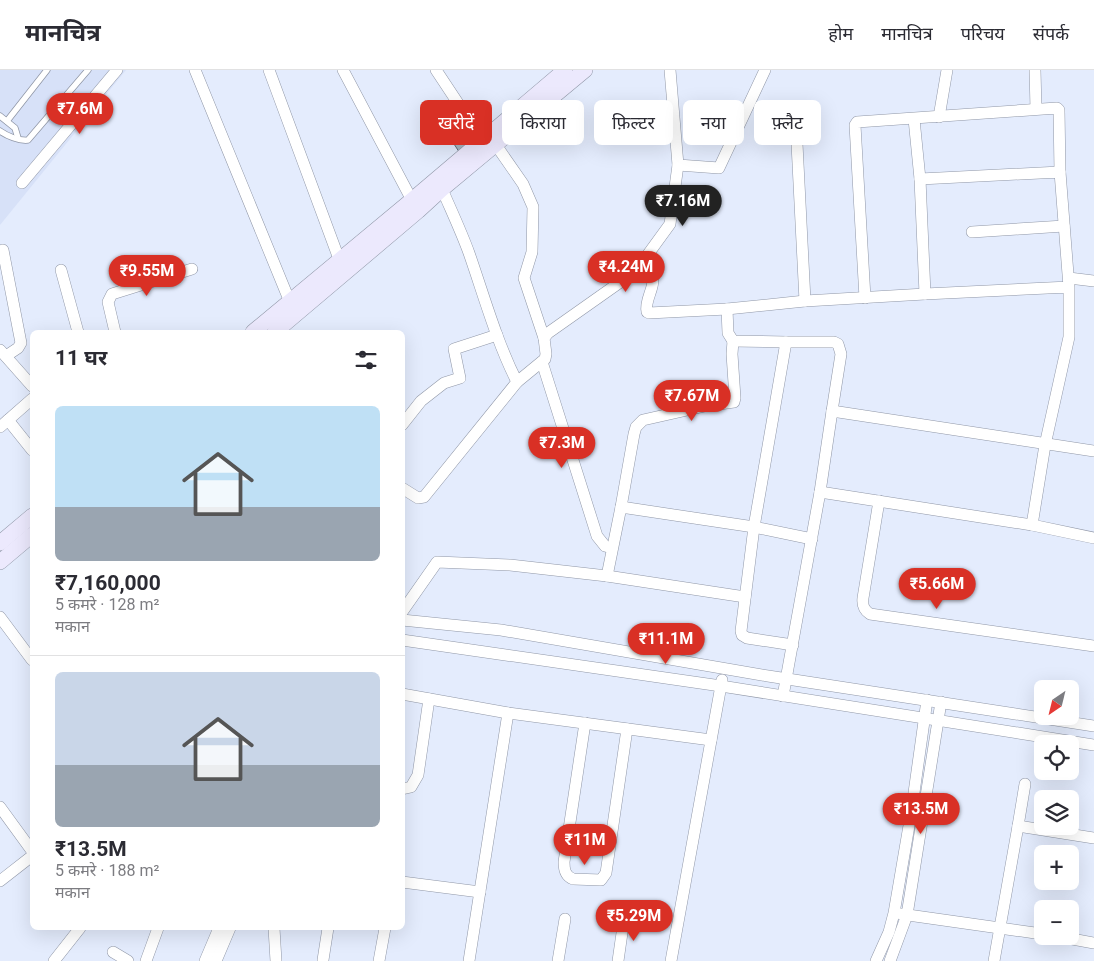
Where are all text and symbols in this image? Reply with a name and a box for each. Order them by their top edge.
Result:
text: मानचित्र [25,19,101,47]
text: होम [828,23,853,44]
text: मानचित्र [881,23,933,44]
text: परिचय [961,23,1005,44]
text: संपर्क [1033,23,1069,44]
pin: ₹7.6M [45,92,115,135]
text: ₹7.6M [57,99,103,118]
chip: खरीदें [420,100,492,145]
chip: किराया [502,100,584,145]
chip: फ़िल्टर [594,100,673,145]
chip: नया [683,100,744,145]
chip: फ़्लैट [754,100,821,145]
pin: ₹7.16M [642,184,724,227]
text: ₹7.16M [656,191,710,210]
pin: ₹4.24M [585,250,667,293]
pin: ₹9.55M [106,254,188,297]
text: ₹4.24M [599,257,653,276]
text: ₹9.55M [120,261,174,280]
text: 11 घर [55,346,107,370]
icon: filters [352,346,380,374]
pin: ₹7.67M [651,380,733,422]
text: ₹7.67M [665,386,719,405]
pin: ₹7.3M [527,426,597,469]
text: ₹7.3M [539,433,585,452]
icon: home [173,439,263,529]
pin: ₹5.66M [896,568,978,610]
text: ₹7,160,000 [55,571,161,595]
text: ₹5.66M [910,574,964,593]
text: 5 कमरे · 128 m² [55,595,159,614]
text: मकान [55,617,90,636]
pin: ₹11.1M [625,622,707,665]
text: ₹11.1M [639,629,693,648]
north arrow [1034,680,1079,725]
map controls [1034,680,1079,945]
icon: home [173,704,263,794]
button: locate [1034,735,1079,780]
button: layers [1034,790,1079,835]
pin: ₹13.5M [880,792,962,835]
text: ₹13.5M [894,799,948,818]
pin: ₹11M [555,824,615,866]
text: ₹11M [565,830,605,849]
text: ₹13.5M [55,837,127,861]
button: + [1034,845,1079,890]
text: 5 कमरे · 188 m² [55,861,159,880]
text: मकान [55,883,90,902]
pin: ₹5.29M [593,900,675,942]
button: − [1034,900,1079,945]
text: ₹5.29M [607,906,661,925]

